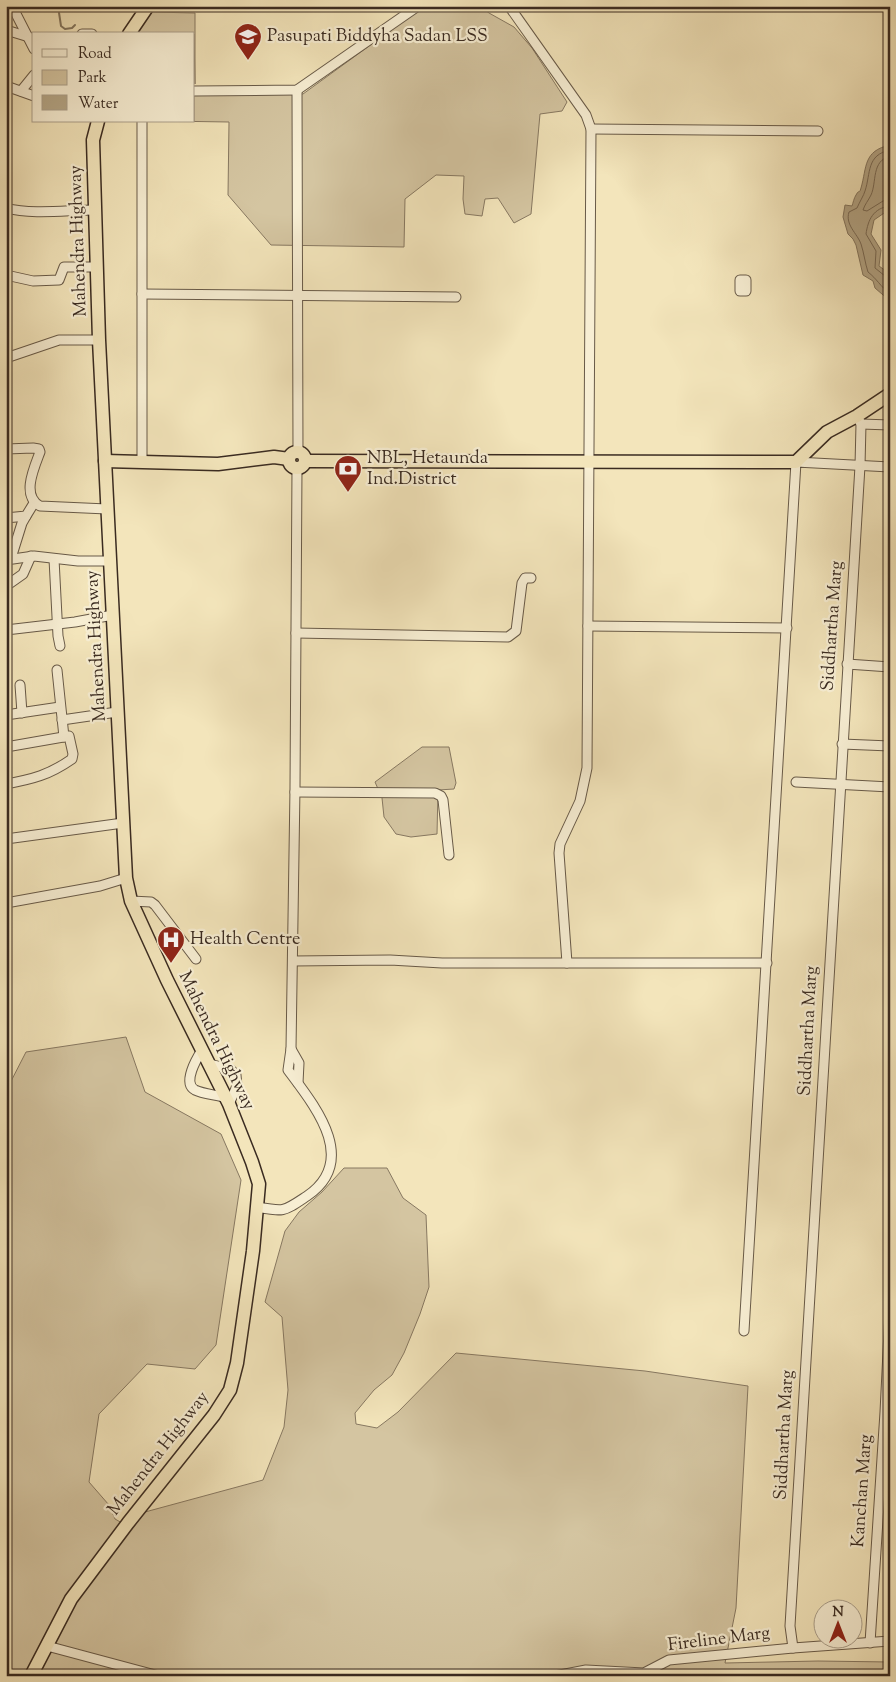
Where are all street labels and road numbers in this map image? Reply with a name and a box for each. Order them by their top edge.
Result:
street label: Mahendra Highway [63,165,95,317]
street label: Siddhartha Marg [815,560,851,692]
street label: Mahendra Highway [80,569,114,723]
street label: Siddhartha Marg [793,965,825,1097]
street label: Mahendra Highway [171,967,261,1115]
street label: Siddhartha Marg [769,1369,801,1501]
street label: Mahendra Highway [102,1386,216,1522]
street label: Kanchan Marg [846,1433,880,1548]
street label: Fireline Marg [666,1621,772,1659]

